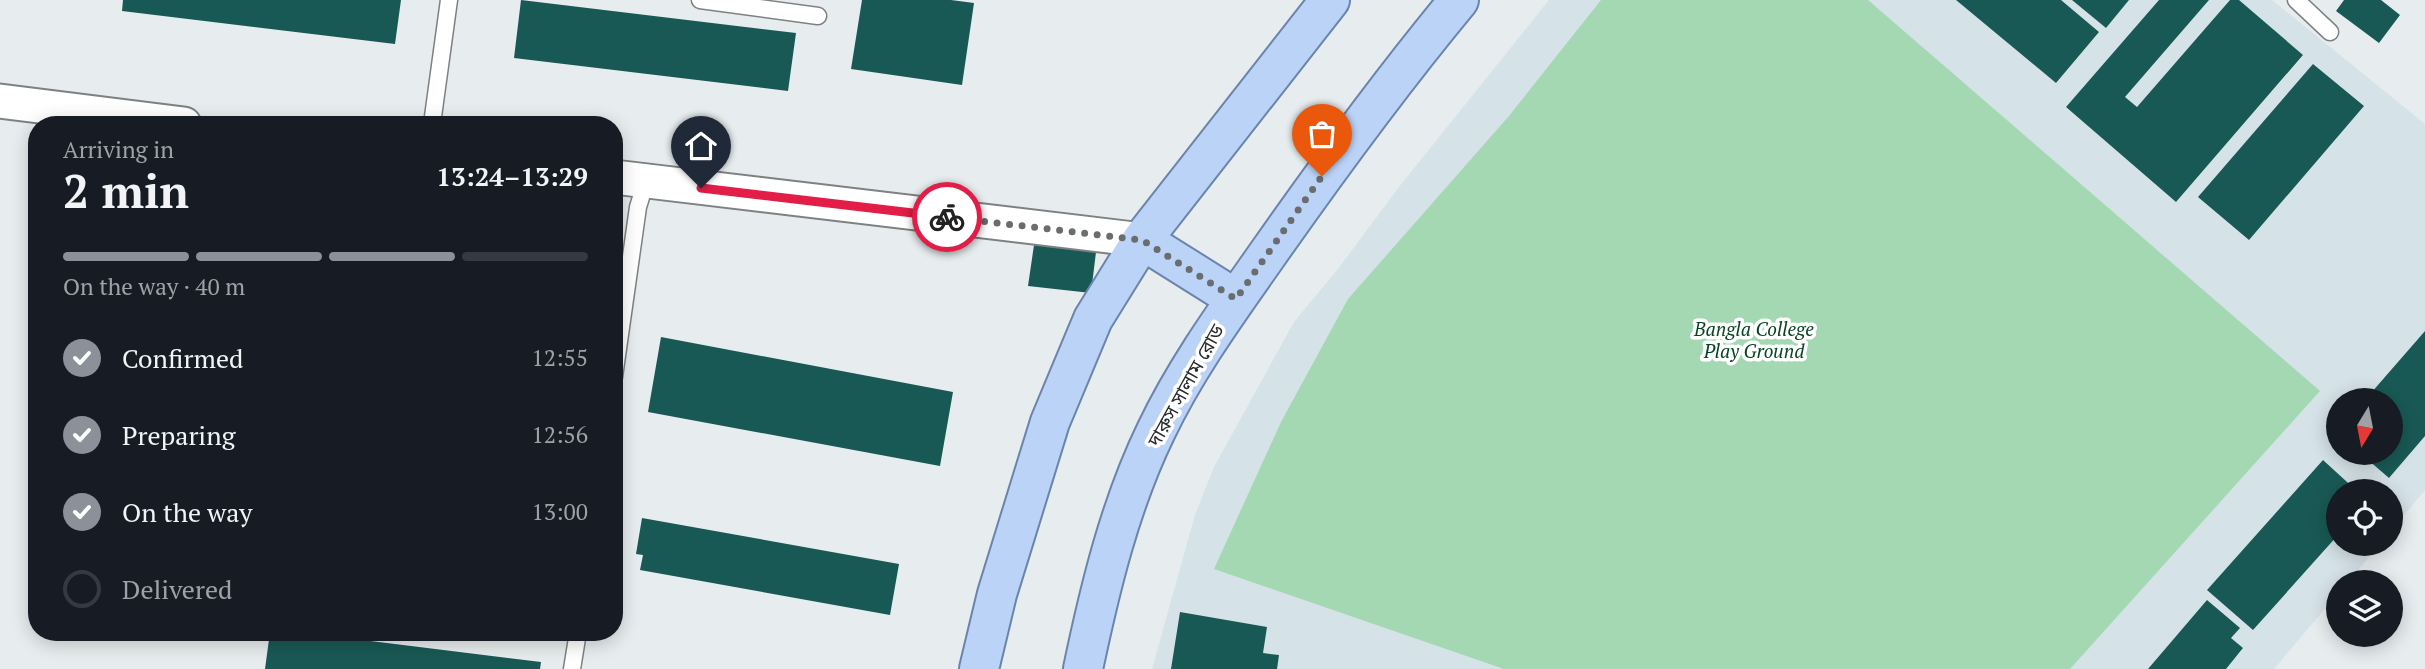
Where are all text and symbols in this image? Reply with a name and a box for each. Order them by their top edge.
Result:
pin [1292,104,1352,176]
icon: bag [1303,115,1341,153]
pin [671,116,731,188]
icon: home [682,127,720,165]
text: Arriving in [63,134,174,165]
text: 13:24–13:29 [436,159,588,193]
text: 2 min [63,160,189,221]
courier [912,182,982,252]
icon: bike [928,198,966,236]
text: On the way · 40 m [63,271,245,302]
park label: Bangla College Play Ground [1693,316,1814,363]
street label: দারুস সালাম রোড [1141,319,1229,451]
icon: check [63,339,101,377]
text: Confirmed [122,341,243,375]
text: 12:55 [531,342,588,373]
north arrow [2326,388,2403,466]
map controls [2326,388,2403,647]
icon: check [63,416,101,454]
text: Preparing [122,418,235,452]
text: 12:56 [531,419,588,450]
button: locate [2326,479,2403,556]
icon: check [63,493,101,531]
text: On the way [122,495,253,529]
text: 13:00 [531,496,588,527]
button: layers [2326,570,2403,647]
text: Delivered [122,572,232,606]

